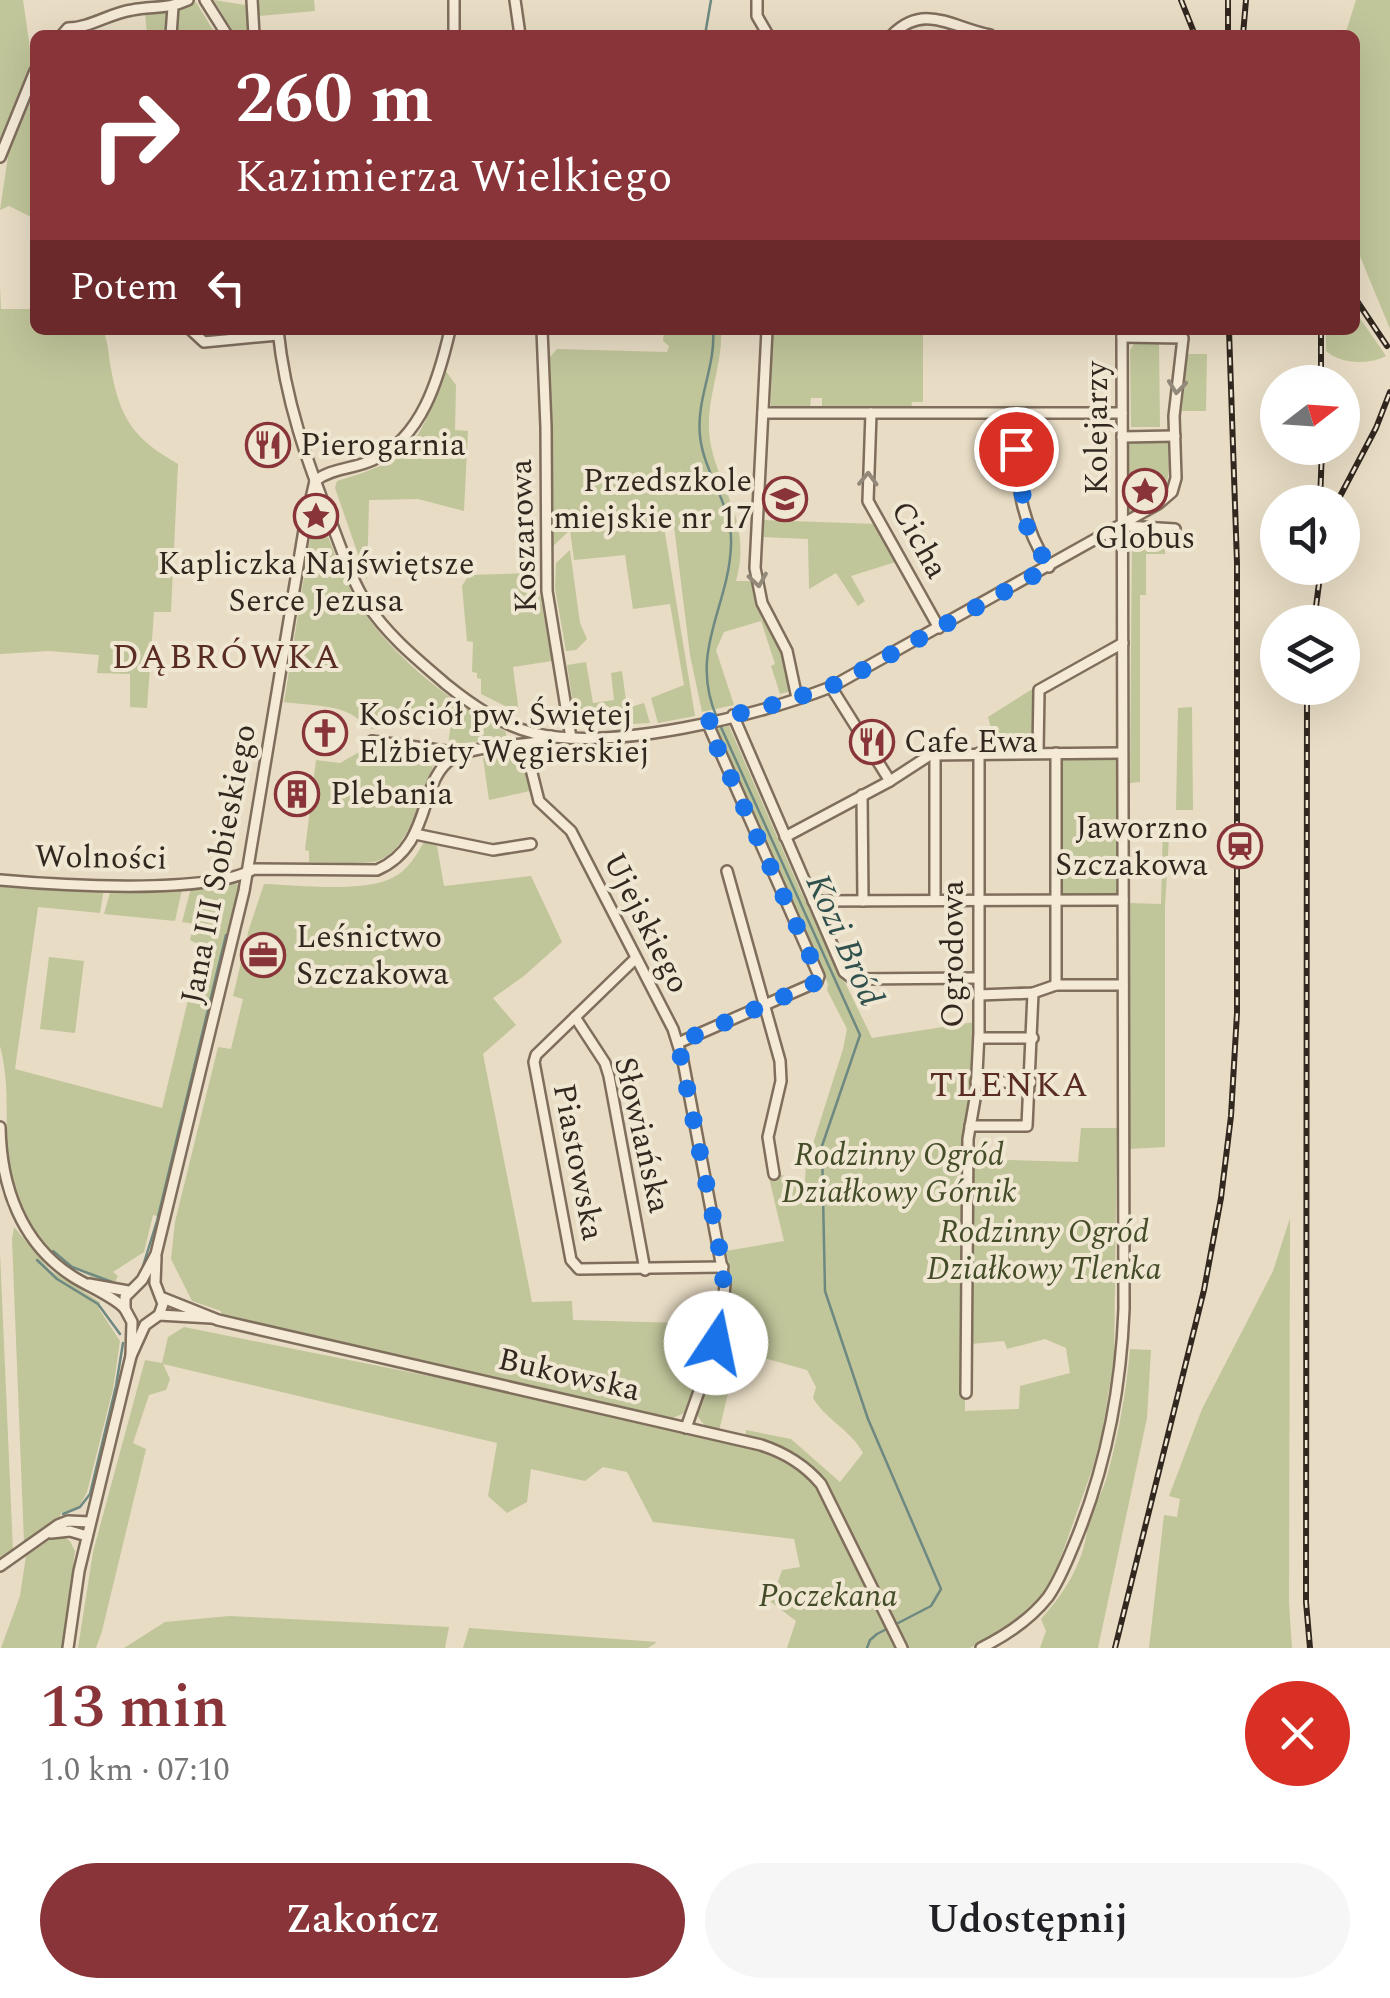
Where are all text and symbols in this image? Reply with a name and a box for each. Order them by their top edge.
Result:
text: 260 m [235,47,433,153]
icon: right [70,70,200,200]
text: Kazimierza Wielkiego [235,143,672,212]
text: Potem [70,259,179,317]
icon: left [199,260,254,315]
street label: Kolejarzy [1073,359,1122,495]
north arrow [1260,365,1360,465]
map controls [1260,365,1360,705]
one-way arrow [1167,379,1189,395]
pin [974,407,1059,492]
place label: Pierogarnia [300,421,466,470]
restaurant icon: Pierogarnia [245,422,291,468]
icon: arrive [989,422,1044,477]
place label: Przedszkole miejskie nr 17 [553,457,752,543]
street label: Koszarowa [497,458,551,614]
place icon: Globus [1122,468,1168,514]
one-way arrow [858,471,879,487]
school or university icon: Przedszkole miejskie nr 17 [762,476,808,522]
button: sound [1260,485,1360,585]
street label: Cicha [878,492,961,588]
place icon: Kapliczka Najświętsze Serce Jezusa [293,493,339,539]
place label: Globus [1095,514,1195,563]
place label: Kapliczka Najświętsze Serce Jezusa [158,540,474,626]
one-way arrow [746,572,767,588]
button: layers [1260,605,1360,705]
district label: DĄBRÓWKA [112,631,342,684]
place label: Kościół pw. Świętej Elżbiety Węgierskiej [358,691,650,777]
church icon: Kościół pw. Świętej Elżbiety Węgierskiej [302,710,348,756]
place label: Cafe Ewa [904,718,1038,767]
restaurant icon: Cafe Ewa [849,719,895,765]
street label: Jana III Sobieskiego [168,720,270,1008]
place label: Plebania [330,770,454,819]
building icon: Plebania [274,771,320,817]
place label: Jaworzno Szczakowa [1055,804,1208,890]
station icon: Jaworzno Szczakowa [1217,823,1263,869]
street label: Wolności [34,832,168,884]
street label: Ujejskiego [590,844,702,1002]
water label: Kozi Bród [791,865,897,1015]
street label: Ogrodowa [929,880,978,1028]
place label: Leśnictwo Szczakowa [296,913,449,999]
office icon: Leśnictwo Szczakowa [240,932,286,978]
street label: Słowiańska [600,1052,684,1218]
district label: TLENKA [929,1059,1091,1112]
street label: Piastowska [539,1079,617,1245]
park label: Rodzinny Ogród Działkowy Górnik [781,1131,1017,1217]
park label: Rodzinny Ogród Działkowy Tlenka [927,1208,1161,1294]
position arrow [664,1291,768,1395]
street label: Bukowska [493,1335,645,1415]
park label: Poczekana [759,1572,897,1621]
text: 13 min [40,1662,228,1754]
button: close [1245,1681,1350,1786]
text: 1.0 km · 07:10 [40,1746,229,1795]
button: Zakończ [40,1863,685,1978]
button: Udostępnij [705,1863,1350,1978]

